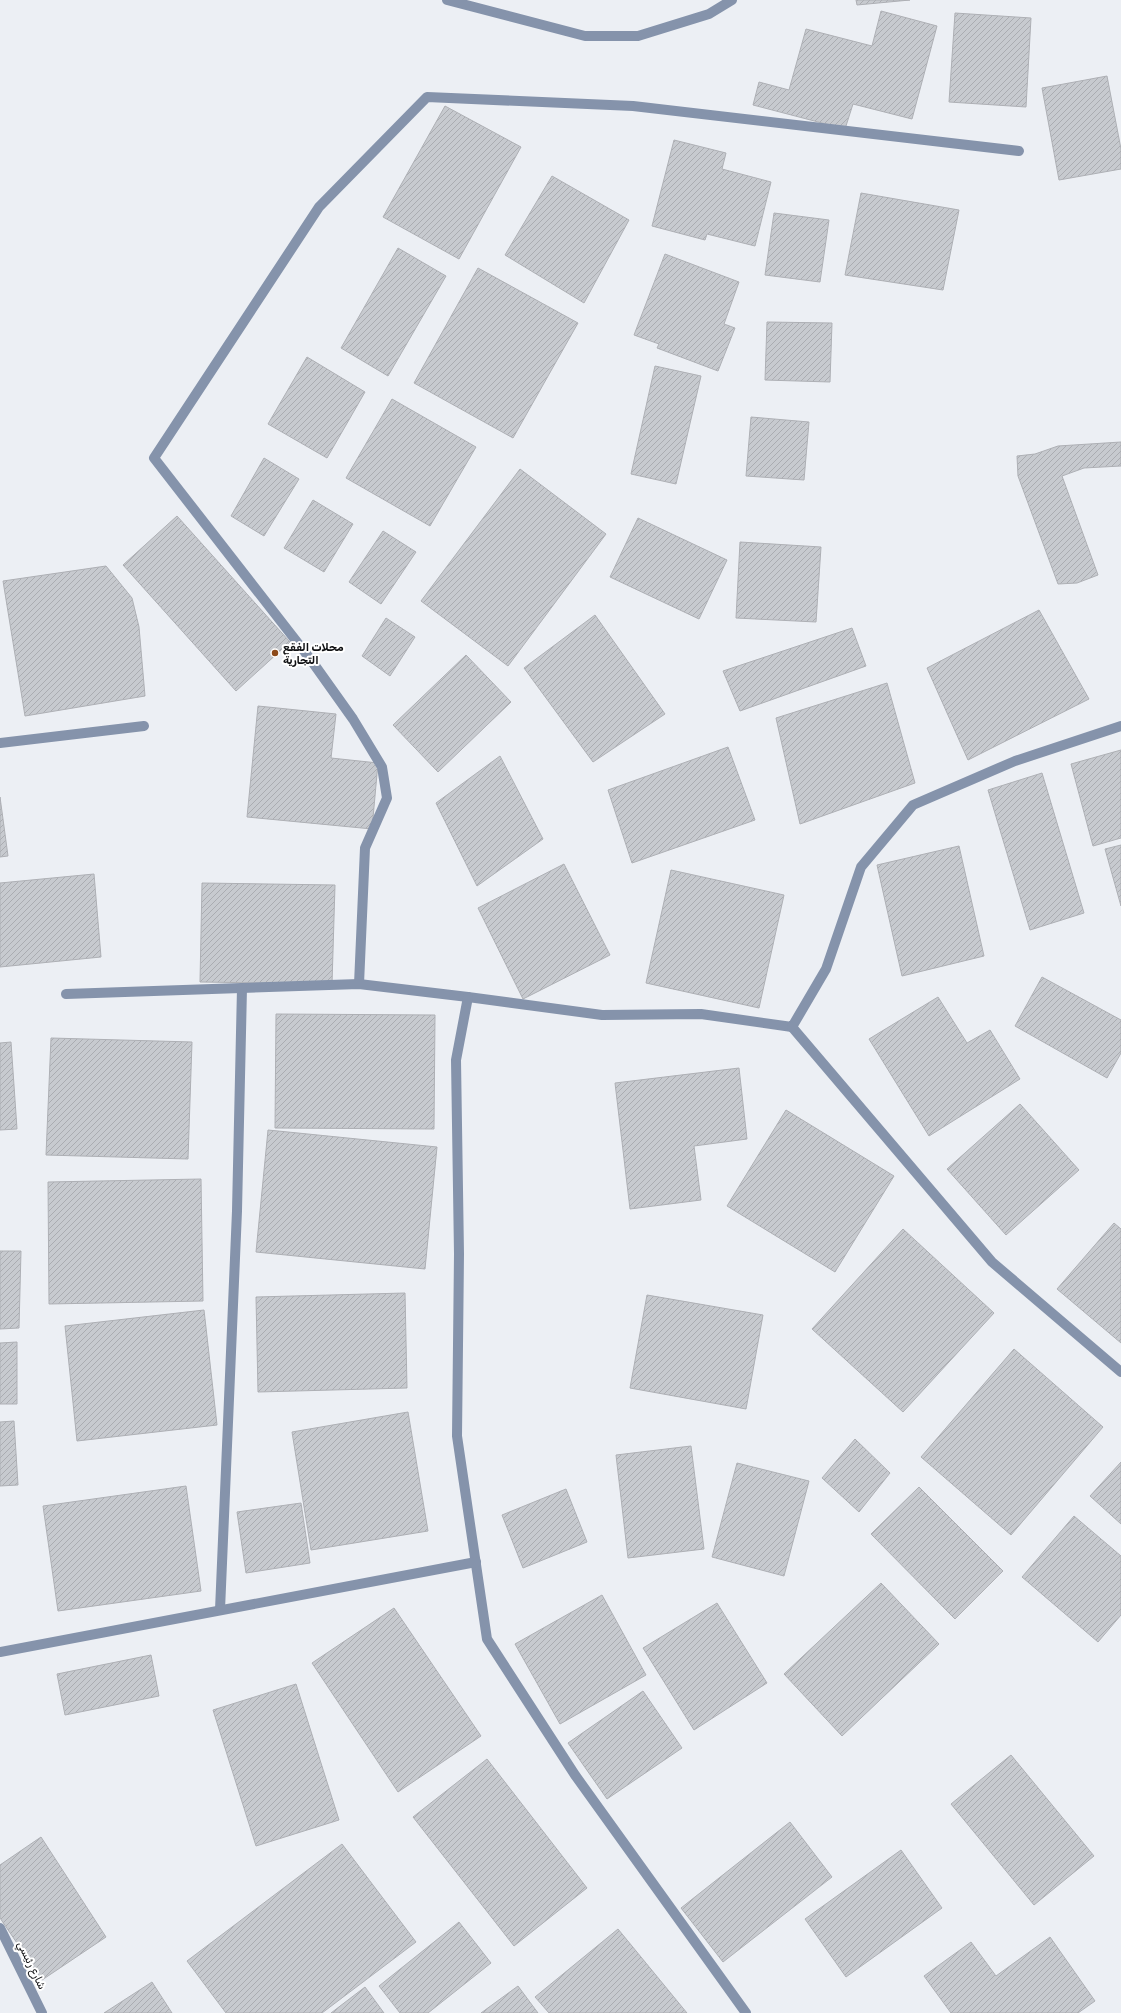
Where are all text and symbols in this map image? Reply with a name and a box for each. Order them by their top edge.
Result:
place label: محلات الفقع التجارية [283,641,344,667]
marker: محلات الفقع التجارية [270,648,280,658]
street label: شارع رئيسي [13,1939,49,1992]

